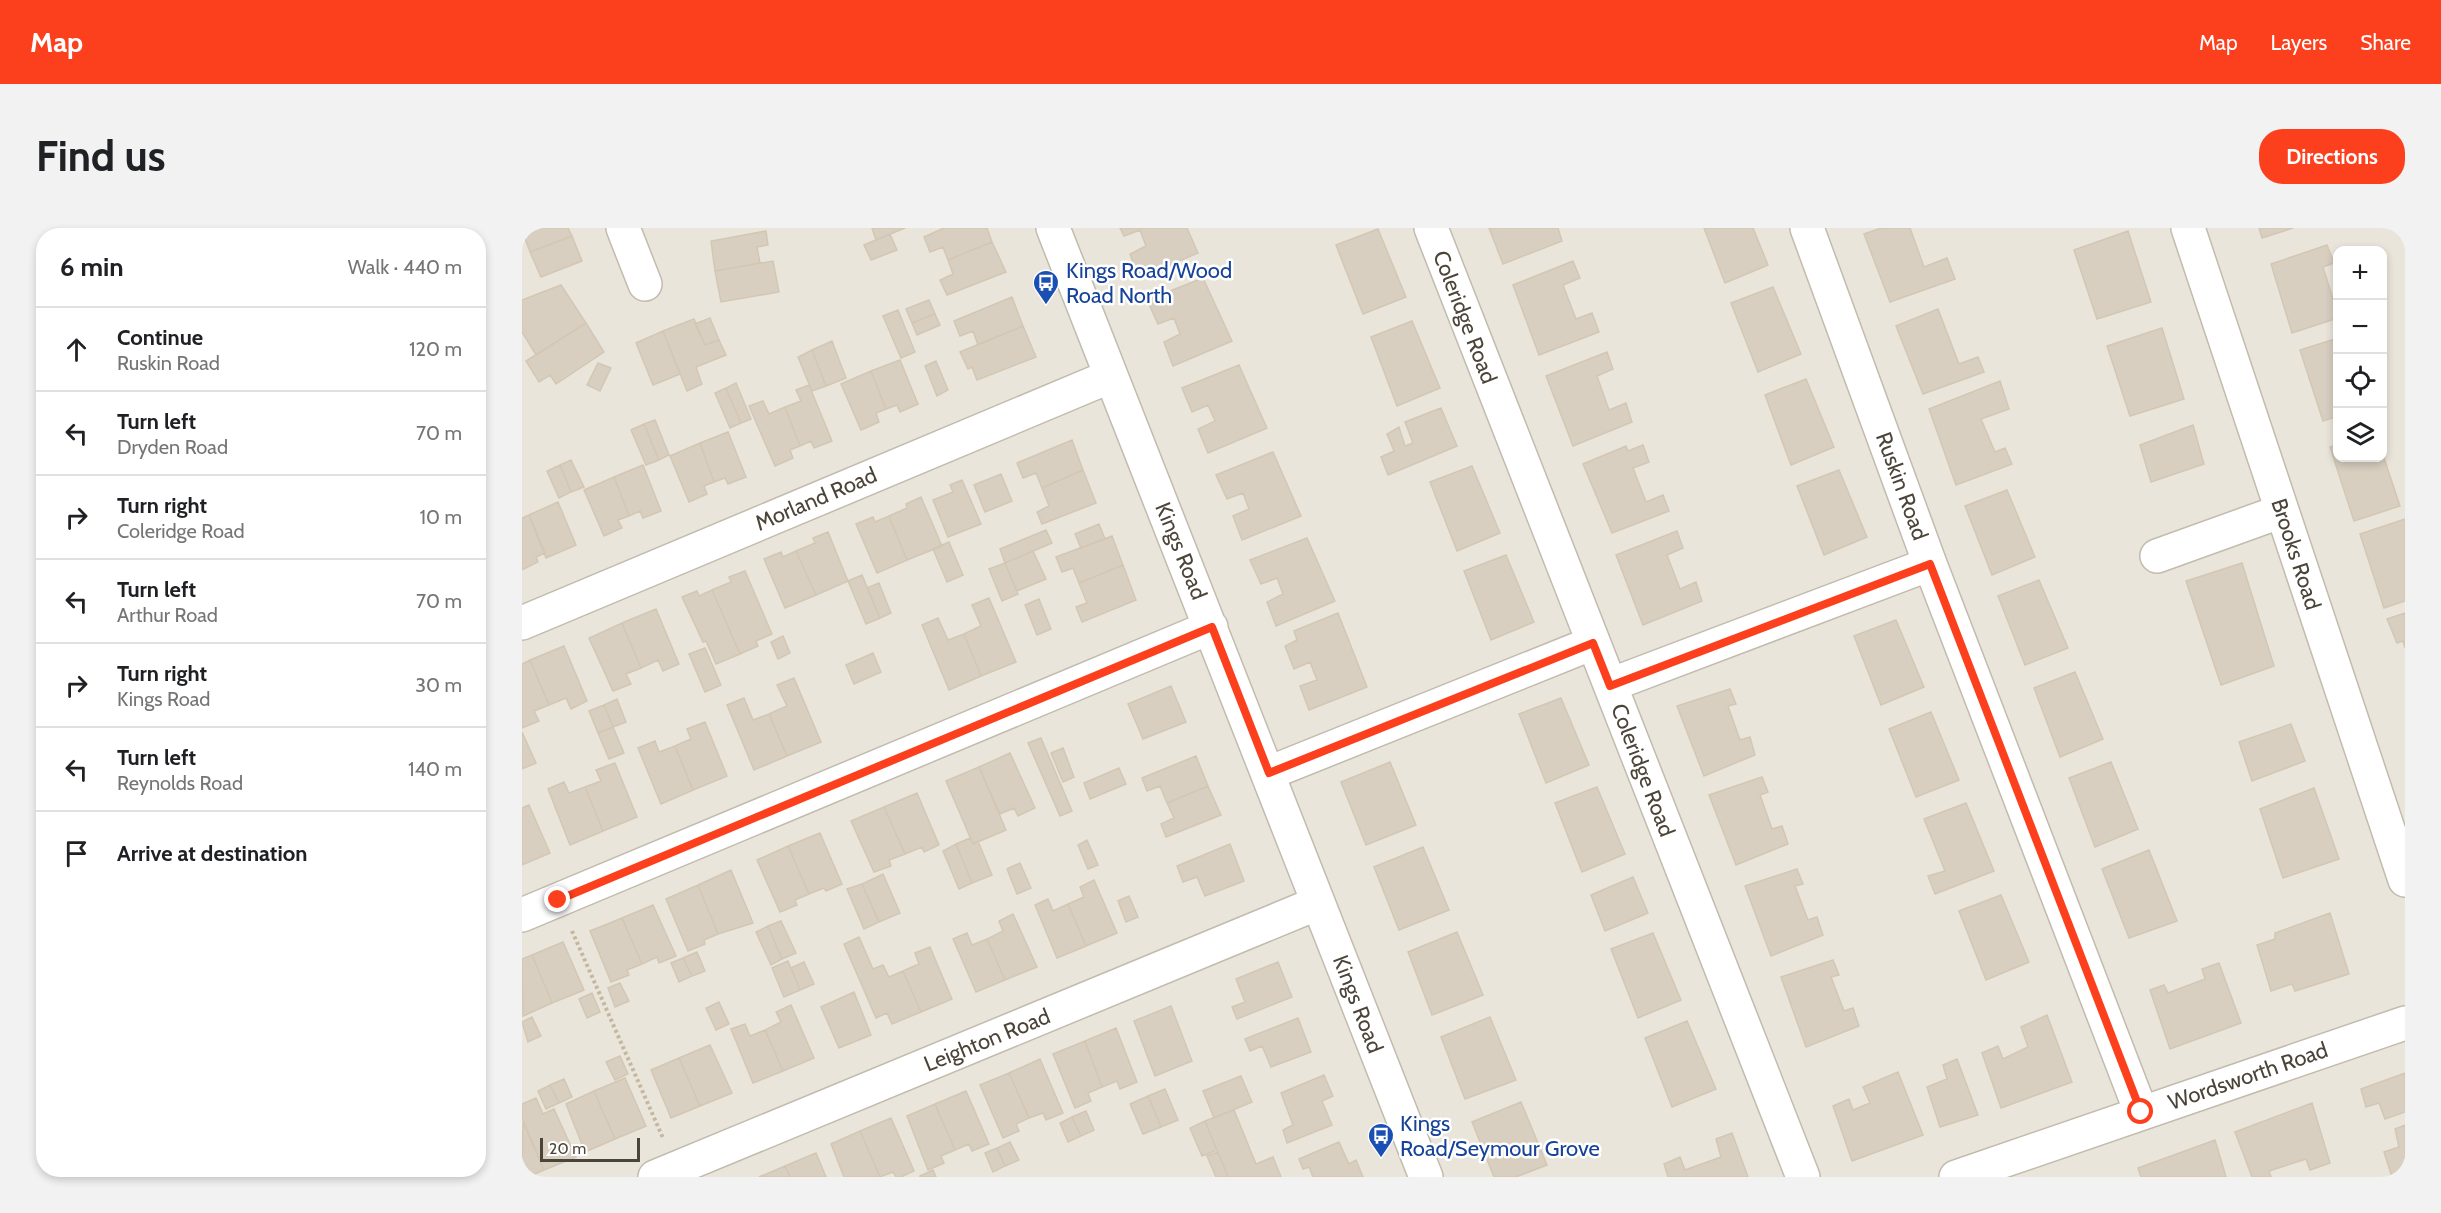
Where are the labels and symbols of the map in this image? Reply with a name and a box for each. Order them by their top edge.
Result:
street label: Coleridge Road [1427,247,1503,387]
place label: Kings Road/Wood Road North [1066,257,1232,309]
bus stop icon: Kings Road/Wood Road North [1031,268,1061,306]
street label: Ruskin Road [1870,428,1934,544]
street label: Morland Road [751,461,881,537]
street label: Brooks Road [2265,495,2327,613]
street label: Kings Road [1149,498,1213,604]
street label: Coleridge Road [1605,700,1681,840]
route end [544,886,570,912]
street label: Kings Road [1327,951,1389,1057]
street label: Leighton Road [920,1002,1054,1078]
street label: Wordsworth Road [2165,1036,2331,1116]
route start [2127,1098,2153,1124]
place label: Kings Road/Seymour Grove [1400,1110,1600,1162]
bus stop icon: Kings Road/Seymour Grove [1366,1121,1396,1159]
scale bar [540,1135,640,1162]

